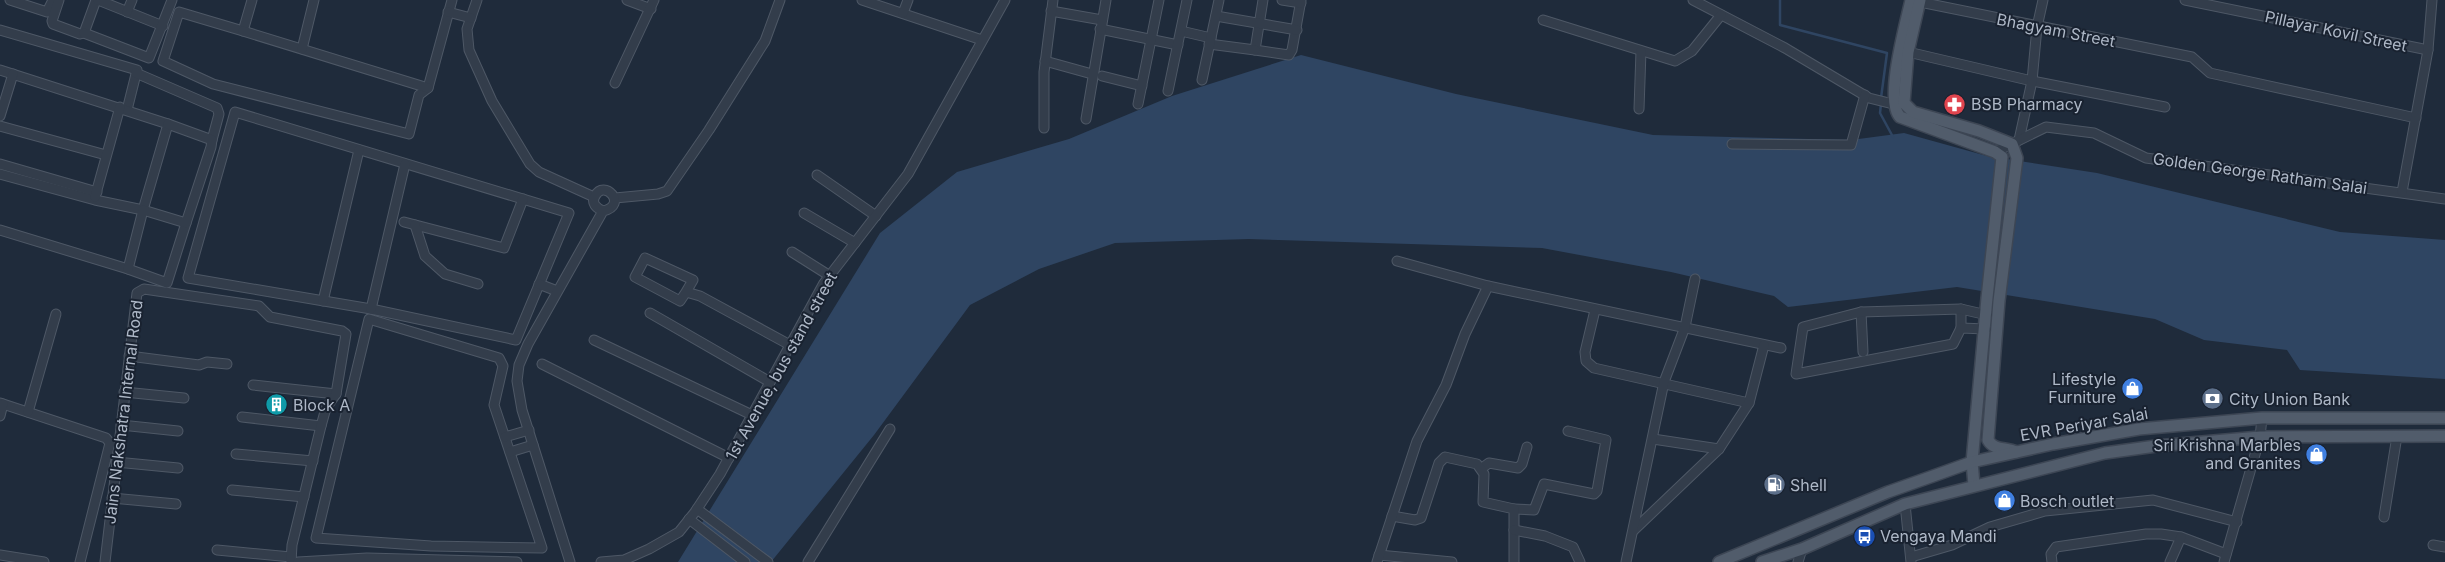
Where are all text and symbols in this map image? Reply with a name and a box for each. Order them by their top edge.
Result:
street label: Pillayar Kovil Street [2263,6,2409,56]
street label: Bhagyam Street [1995,9,2117,51]
pharmacy icon: BSB Pharmacy [1943,92,1967,116]
place label: BSB Pharmacy [1971,94,2082,114]
street label: Golden George Ratham Salai [2152,148,2368,198]
street label: 1st Avenue, bus stand street [721,268,841,464]
street label: Jains Nakshatra Internal Road [99,299,147,525]
place label: Lifestyle Furniture [2048,369,2116,407]
shop icon: Lifestyle Furniture [2120,376,2144,400]
bank icon: City Union Bank [2201,387,2225,411]
place label: City Union Bank [2229,389,2350,409]
building icon: Block A [265,393,289,417]
place label: Block A [293,395,350,415]
street label: EVR Periyar Salai [2019,403,2149,445]
place label: Sri Krishna Marbles and Granites [2153,435,2301,473]
shop icon: Sri Krishna Marbles and Granites [2305,442,2329,466]
fuel station icon: Shell [1762,473,1786,497]
place label: Shell [1790,475,1827,495]
shop icon: Bosch outlet [1992,489,2016,513]
place label: Bosch outlet [2020,491,2114,511]
bus stop icon: Vengaya Mandi [1852,524,1876,548]
place label: Vengaya Mandi [1880,526,1997,546]

